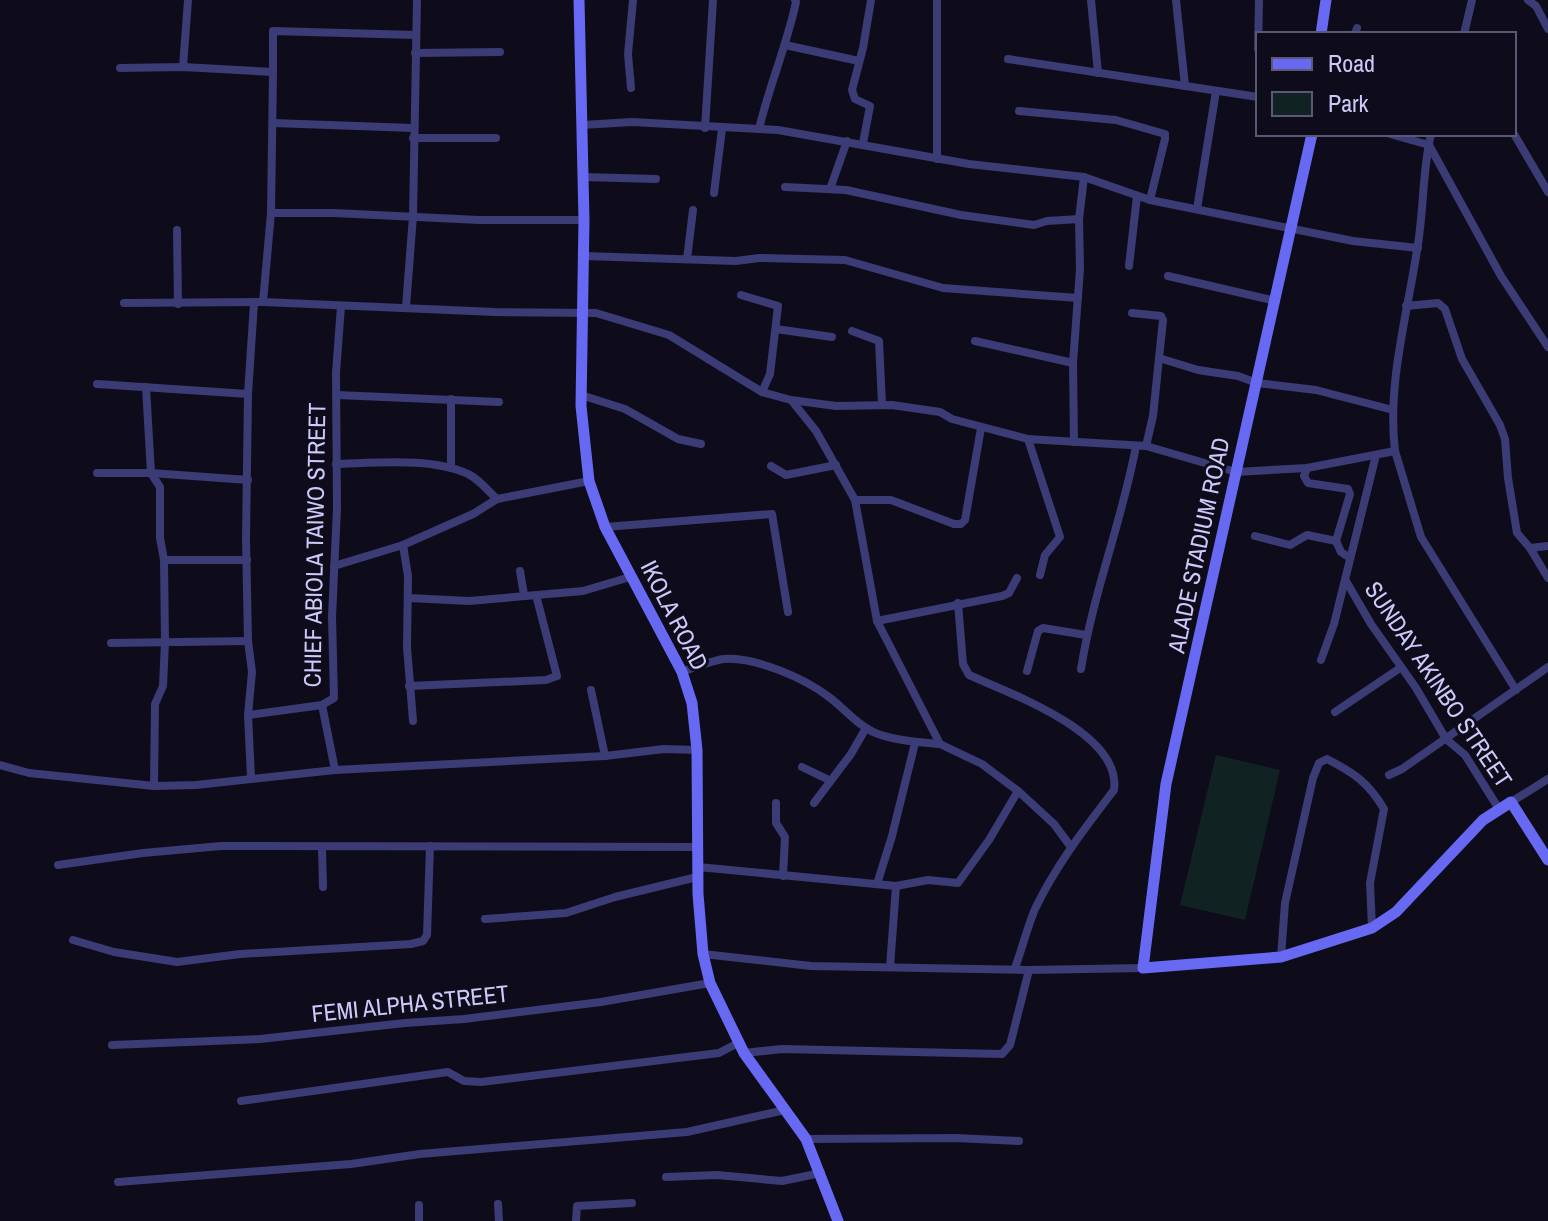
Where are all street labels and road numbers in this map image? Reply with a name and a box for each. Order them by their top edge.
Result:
street label: CHIEF ABIOLA TAIWO STREET [296,402,332,688]
street label: ALADE STADIUM ROAD [1159,434,1236,657]
street label: IKOLA ROAD [634,555,716,675]
street label: SUNDAY AKINBO STREET [1358,575,1520,793]
street label: FEMI ALPHA STREET [310,977,510,1029]

